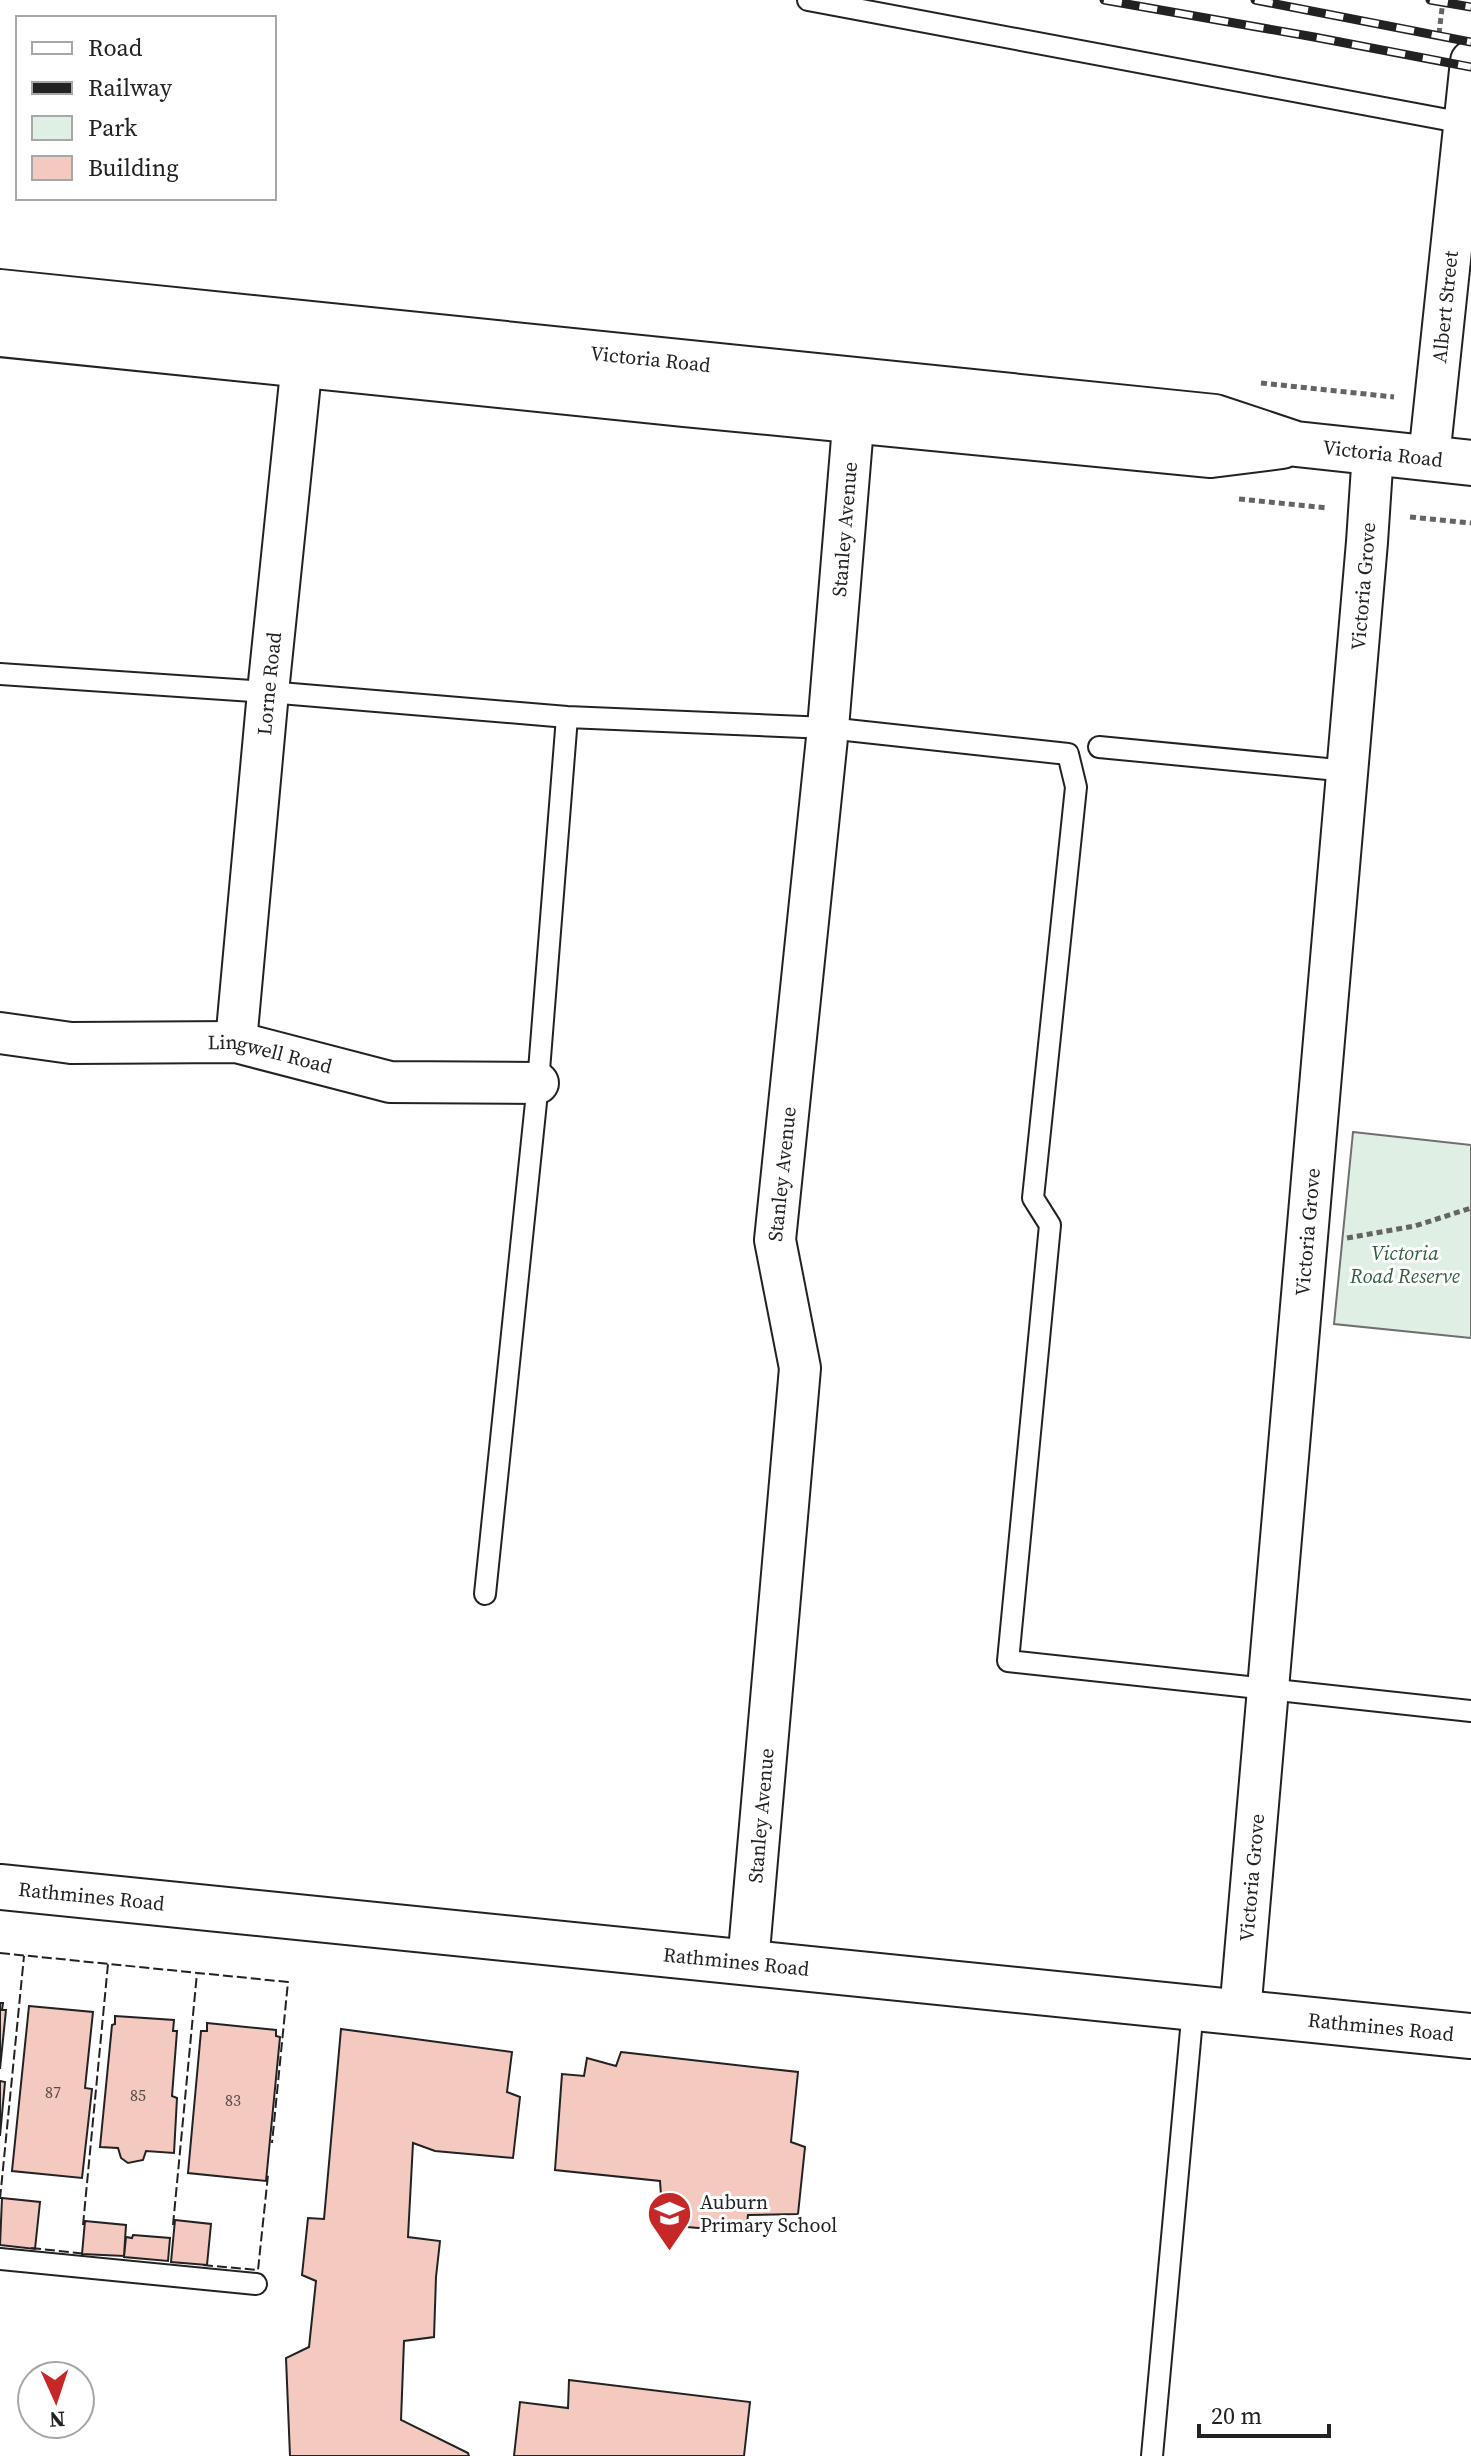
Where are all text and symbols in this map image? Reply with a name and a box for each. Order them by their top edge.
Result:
legend [16,16,276,200]
text: Road [88,31,143,64]
text: Railway [88,71,173,104]
text: Park [88,111,138,144]
text: Building [88,151,179,184]
street label: Albert Street [1425,249,1465,364]
street label: Victoria Road [589,339,713,379]
street label: Victoria Road [1321,433,1445,474]
street label: Stanley Avenue [825,460,864,598]
street label: Victoria Grove [1344,521,1382,651]
street label: Lorne Road [250,630,288,736]
street label: Lingwell Road [208,1028,336,1081]
street label: Stanley Avenue [761,1105,803,1243]
street label: Victoria Grove [1288,1167,1327,1297]
park label: Victoria Road Reserve [1349,1239,1460,1290]
street label: Stanley Avenue [741,1747,781,1884]
street label: Victoria Grove [1232,1812,1271,1943]
street label: Rathmines Road [17,1875,167,1918]
street label: Rathmines Road [662,1940,811,1983]
street label: Rathmines Road [1307,2006,1456,2048]
house number: 87 [45,2081,61,2103]
house number: 85 [130,2084,146,2106]
house number: 83 [225,2089,241,2111]
place label: Auburn Primary School [700,2188,837,2239]
school or university icon: Auburn Primary School [645,2189,693,2252]
north arrow [16,2360,96,2440]
scale bar [1199,2388,1329,2438]
text: 20 m [1211,2399,1262,2432]
text: N [48,2405,66,2435]

